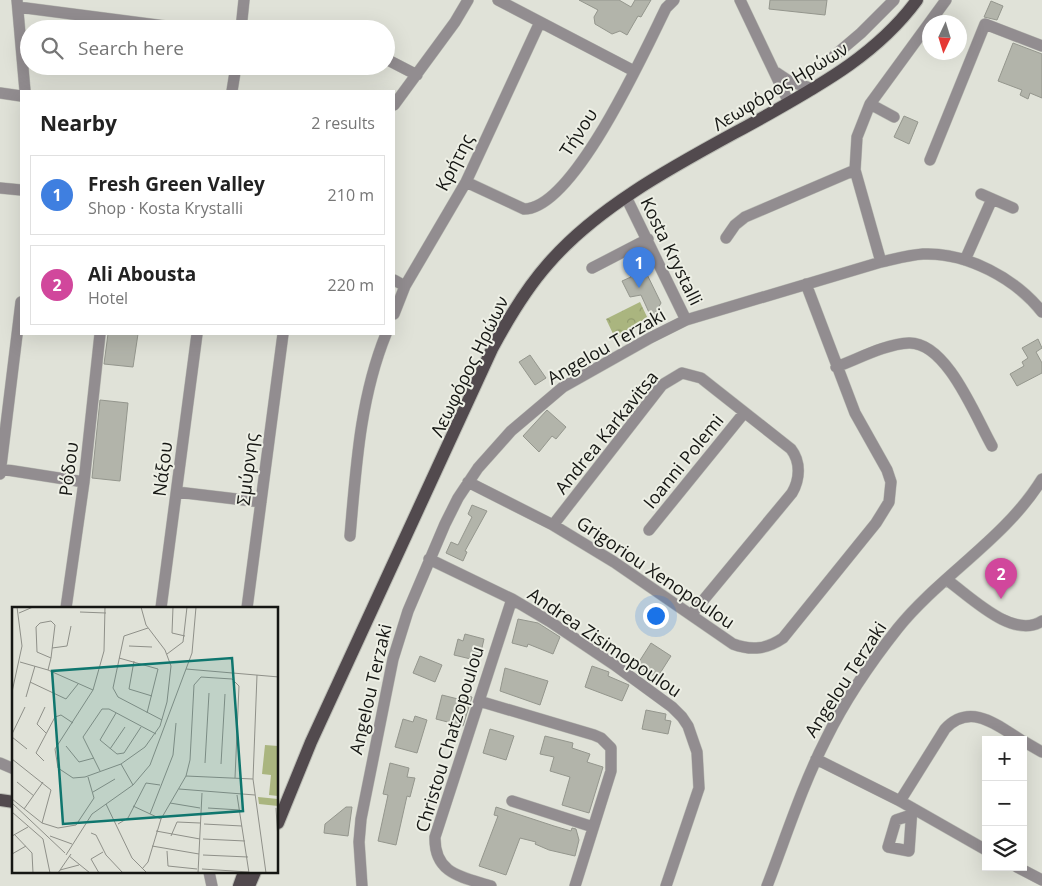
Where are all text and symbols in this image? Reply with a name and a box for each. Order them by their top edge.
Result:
north arrow [922,15,967,60]
search box [20,20,395,75]
icon: search [38,34,66,62]
text: Search here [78,35,184,61]
street label: Λεωφόρος Ηρώων [708,36,852,136]
street label: Τήνου [554,103,602,161]
text: Nearby [40,109,117,137]
text: 2 results [311,112,375,134]
street label: Κρήτης [429,129,479,195]
text: Fresh Green Valley [88,171,265,197]
text: 1 [52,184,62,206]
text: 210 m [328,184,374,206]
street label: Kosta Krystalli [635,193,709,309]
text: Shop · Kosta Krystalli [88,197,243,219]
pin: 1 [623,247,655,288]
text: Ali Abousta [88,261,196,287]
text: 2 [52,274,62,296]
text: 220 m [328,274,374,296]
text: Hotel [88,287,128,309]
street label: Λεωφόρος Ηρώων [425,291,514,440]
street label: Angelou Terzaki [542,302,670,390]
street label: Andrea Karkavitsa [549,365,663,499]
street label: Ioanni Polemi [638,409,728,513]
street label: Σμύρνης [231,431,263,506]
street label: Νάξου [147,440,177,498]
street label: Ρόδου [53,441,83,497]
street label: Grigoriou Xenopoulou [572,510,740,634]
pin: 2 [985,558,1017,599]
street label: Andrea Zisimopoulou [524,582,686,702]
your location [643,603,669,629]
inset map [12,607,279,874]
street label: Angelou Terzaki [799,617,891,741]
street label: Angelou Terzaki [343,621,397,757]
street label: Christou Chatzopoulou [409,643,489,835]
map controls [982,736,1027,871]
button: + [982,736,1027,781]
button: − [982,781,1027,826]
button: layers [982,826,1027,871]

